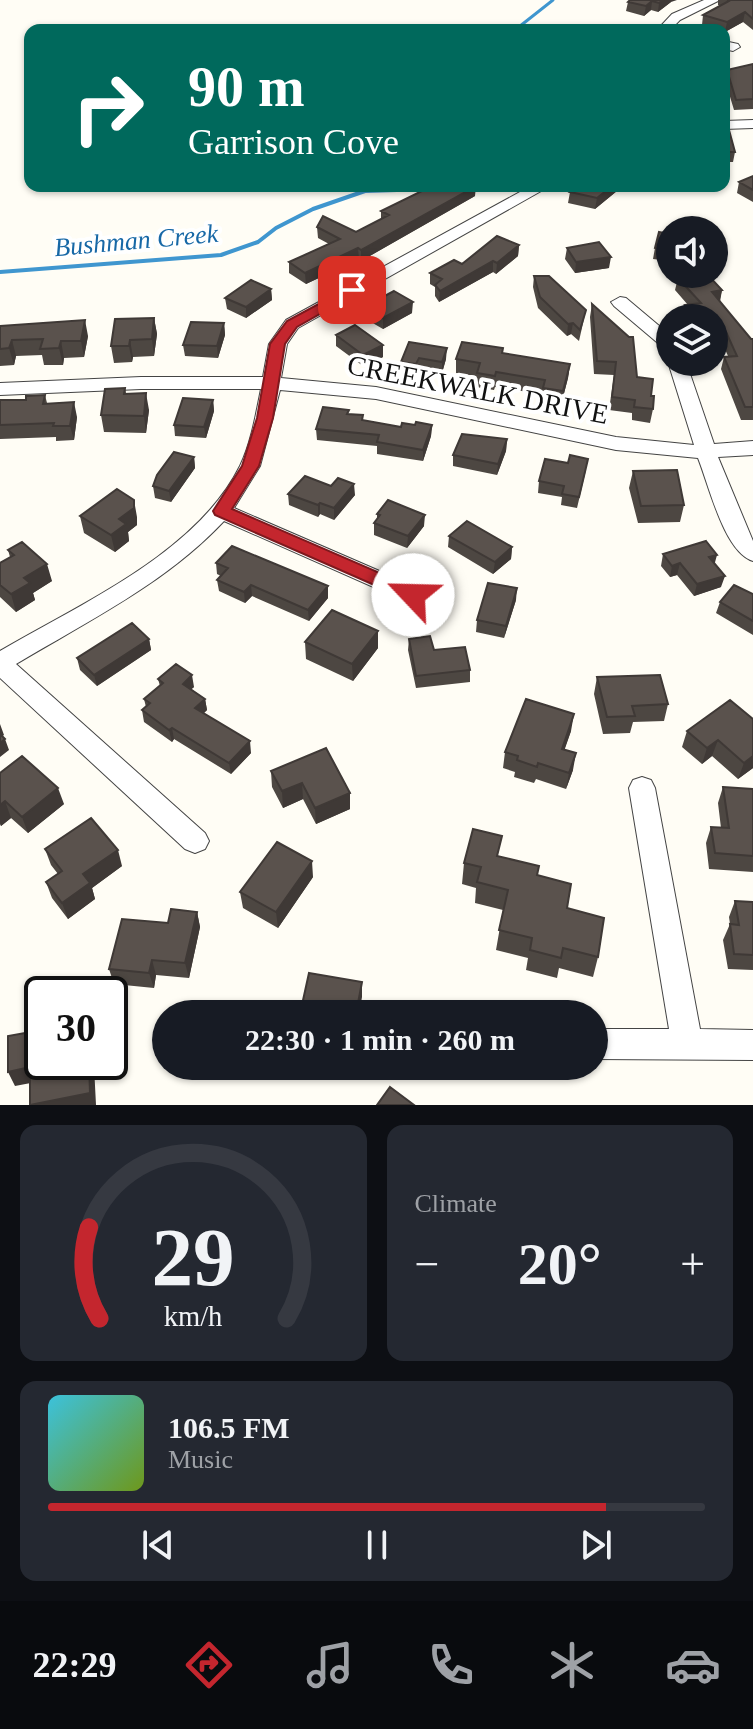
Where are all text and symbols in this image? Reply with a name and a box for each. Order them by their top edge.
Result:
icon: right [56,56,160,160]
text: 90 m [188,56,305,118]
text: Garrison Cove [188,122,399,162]
map controls [656,216,728,376]
button: sound [656,216,728,288]
water label: Bushman Creek [53,219,220,262]
pin [318,256,386,324]
icon: arrive [330,268,374,312]
button: layers [656,304,728,376]
street label: CREEKWALK DRIVE [345,349,611,430]
position arrow [371,553,455,637]
speed limit sign: 30 [24,976,128,1080]
text: 22:30 · 1 min · 260 m [245,1023,515,1056]
text: Climate [415,1189,497,1218]
text: 29 [152,1211,235,1303]
text: 20° [518,1231,602,1297]
text: − [415,1240,439,1289]
text: + [680,1240,705,1289]
text: km/h [164,1301,223,1332]
text: 106.5 FM [168,1411,290,1444]
text: Music [168,1445,233,1474]
icon: previous [136,1523,180,1567]
icon: pause [355,1523,399,1567]
icon: next [574,1523,618,1567]
icon: directions [181,1637,237,1693]
icon: music [302,1637,358,1693]
icon: phone [423,1637,479,1693]
icon: climate [544,1637,600,1693]
icon: car [665,1637,721,1693]
text: 22:29 [32,1645,116,1685]

